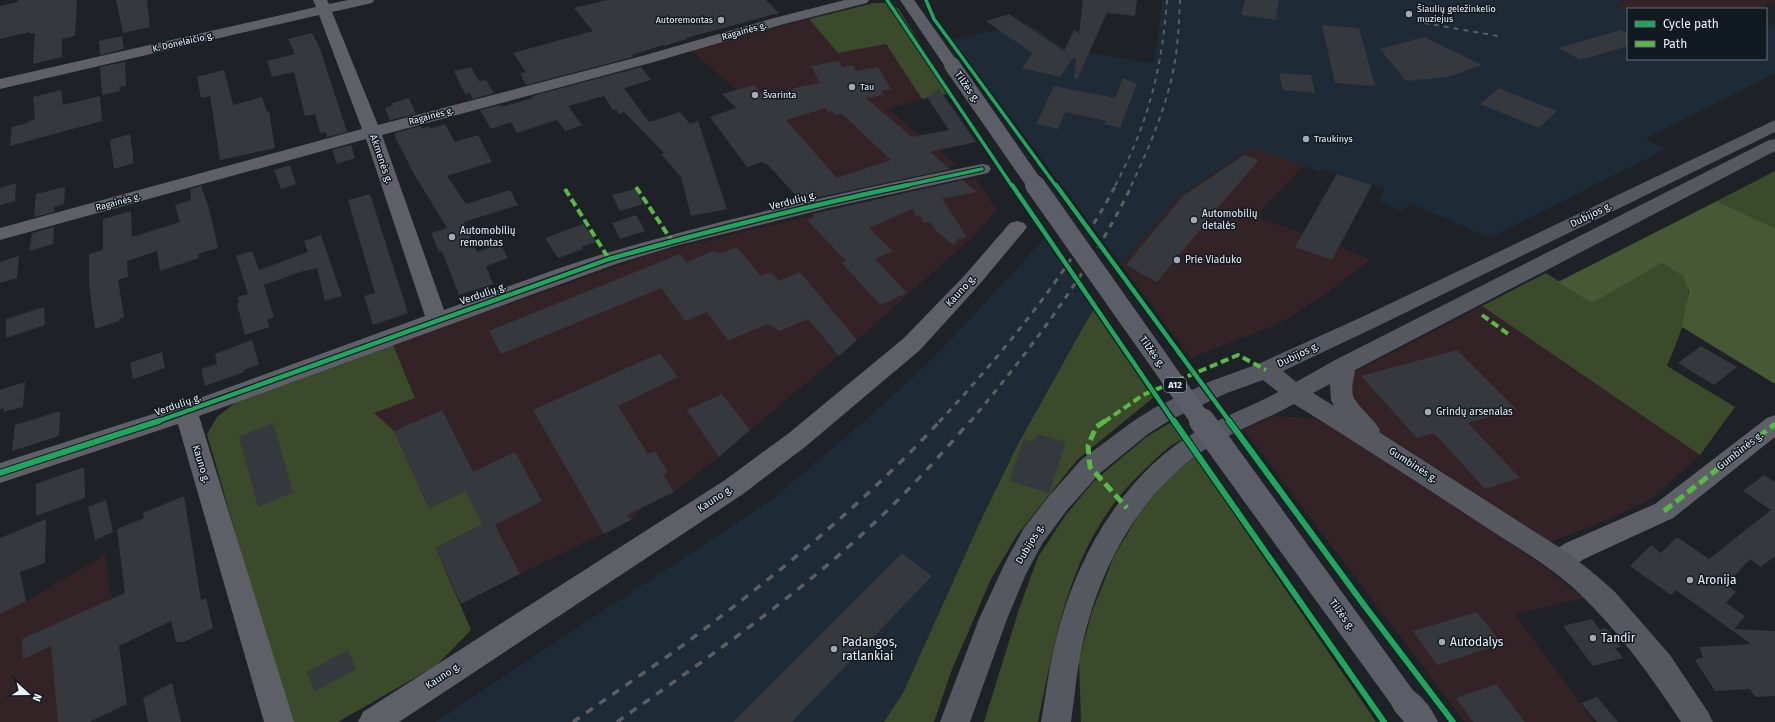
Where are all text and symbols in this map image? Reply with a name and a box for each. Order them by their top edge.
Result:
place label: Šiaulių geležinkelio muziejus [1417,3,1496,24]
legend [1627,8,1767,60]
marker: Šiaulių geležinkelio muziejus [1404,9,1414,19]
place label: Autoremontas [656,15,713,25]
marker: Autoremontas [716,15,726,25]
text: Cycle path [1663,17,1719,31]
street label: Ragainės g. [721,20,767,42]
street label: K. Donelaičio g. [151,30,215,54]
text: Path [1663,37,1687,51]
street label: Tilžės g. [952,69,982,105]
marker: Tau [847,82,857,92]
place label: Tau [860,82,874,92]
place label: Švarinta [763,89,796,100]
marker: Švarinta [750,90,760,100]
street label: Ragainės g. [408,105,454,127]
street label: Akmenės g. [367,133,395,185]
marker: Traukinys [1301,134,1311,144]
place label: Traukinys [1314,134,1353,144]
street label: Verdulių g. [768,189,818,213]
street label: Ragainės g. [95,191,141,213]
street label: Dubijos g. [1568,200,1614,230]
place label: Automobilių detalės [1202,208,1258,232]
marker: Automobilių detalės [1189,215,1199,225]
place label: Automobilių remontas [460,225,516,249]
marker: Automobilių remontas [447,232,457,242]
place label: Prie Viaduko [1185,254,1242,266]
marker: Prie Viaduko [1172,255,1182,265]
street label: Kauno g. [943,273,979,309]
street label: Verdulių g. [458,281,508,307]
street label: Tilžės g. [1137,334,1167,370]
street label: Dubijos g. [1275,340,1321,370]
road number: A12 [1164,378,1186,392]
street label: Verdulių g. [153,392,203,418]
place label: Grindų arsenalas [1436,406,1513,418]
marker: Grindų arsenalas [1423,407,1433,417]
street label: Gumbinės g. [1714,429,1766,473]
street label: Kauno g. [190,444,212,484]
street label: Gumbinės g. [1386,445,1440,485]
street label: Kauno g. [695,483,735,515]
street label: Dubijos g. [1013,522,1047,566]
place label: Aronija [1698,573,1736,587]
marker: Aronija [1685,575,1695,585]
street label: Tilžės g. [1327,597,1357,633]
place label: Tandir [1601,631,1636,645]
marker: Tandir [1588,633,1598,643]
place label: Padangos, ratlankiai [842,635,897,663]
place label: Autodalys [1450,635,1504,649]
marker: Autodalys [1437,637,1447,647]
marker: Padangos, ratlankiai [829,644,839,654]
street label: Kauno g. [423,660,463,692]
north arrow [8,674,48,714]
text: N [29,692,44,703]

